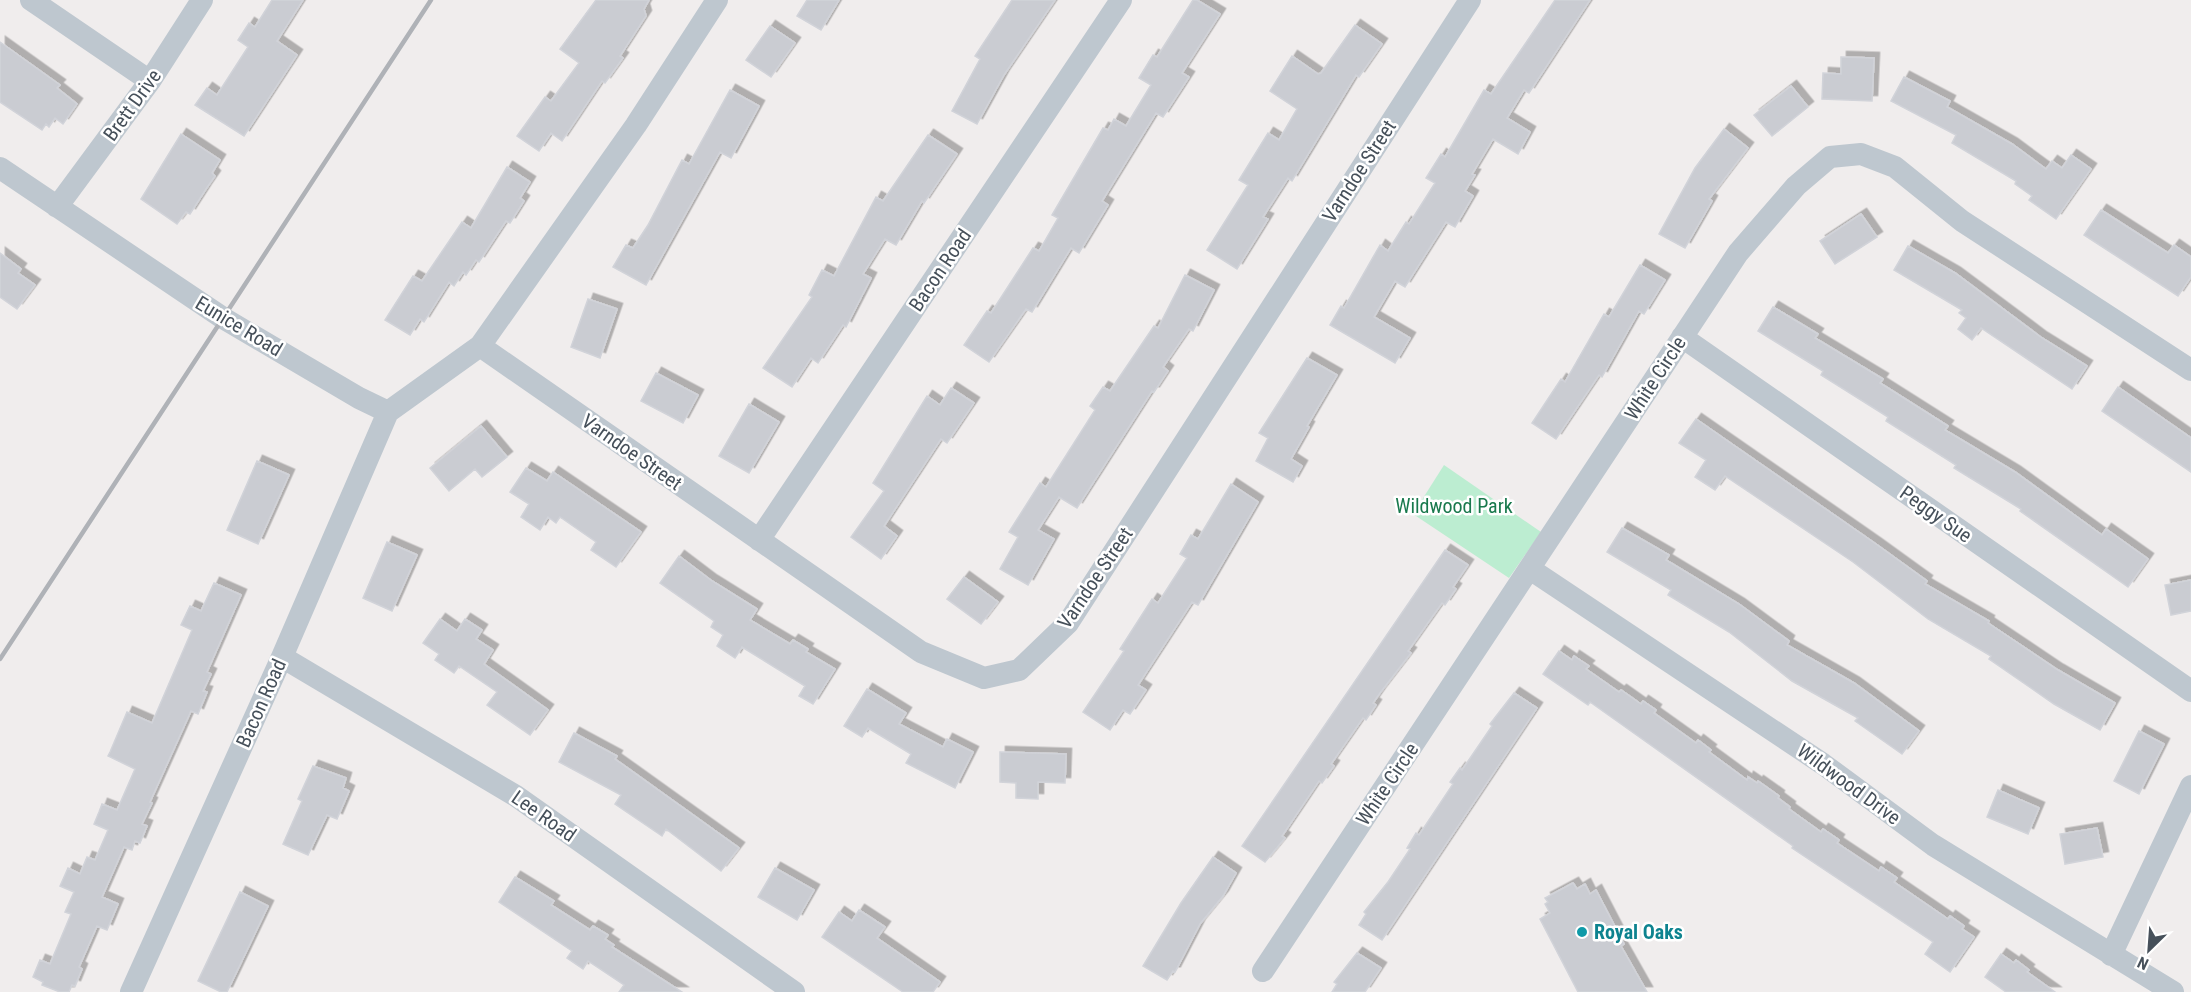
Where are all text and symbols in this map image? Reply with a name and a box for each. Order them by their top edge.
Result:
street label: Brett Drive [98,65,166,145]
street label: Varndoe Street [1317,115,1401,227]
street label: Bacon Road [904,224,976,316]
street label: Eunice Road [191,291,287,361]
street label: White Circle [1619,332,1691,424]
street label: Varndoe Street [577,409,687,495]
street label: Peggy Sue [1895,481,1977,547]
park label: Wildwood Park [1395,494,1513,518]
street label: Varndoe Street [1052,523,1138,633]
street label: Bacon Road [231,655,291,751]
street label: White Circle [1351,738,1423,830]
street label: Wildwood Drive [1793,738,1905,830]
street label: Lee Road [507,785,581,847]
place label: Royal Oaks [1594,920,1683,944]
north arrow [2119,920,2179,980]
marker: Royal Oaks [1575,925,1589,939]
text: N [2134,952,2151,974]

